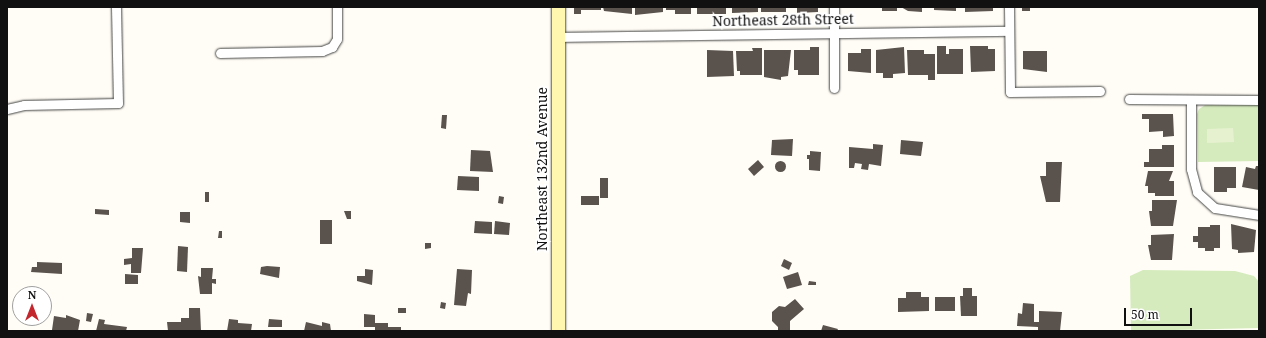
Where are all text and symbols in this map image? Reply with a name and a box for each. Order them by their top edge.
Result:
street label: Northeast 28th Street [712,10,854,30]
street label: Northeast 132nd Avenue [534,87,550,251]
north arrow [12,286,52,326]
text: N [28,287,36,302]
scale bar [1126,300,1194,326]
text: 50 m [1131,306,1159,323]

